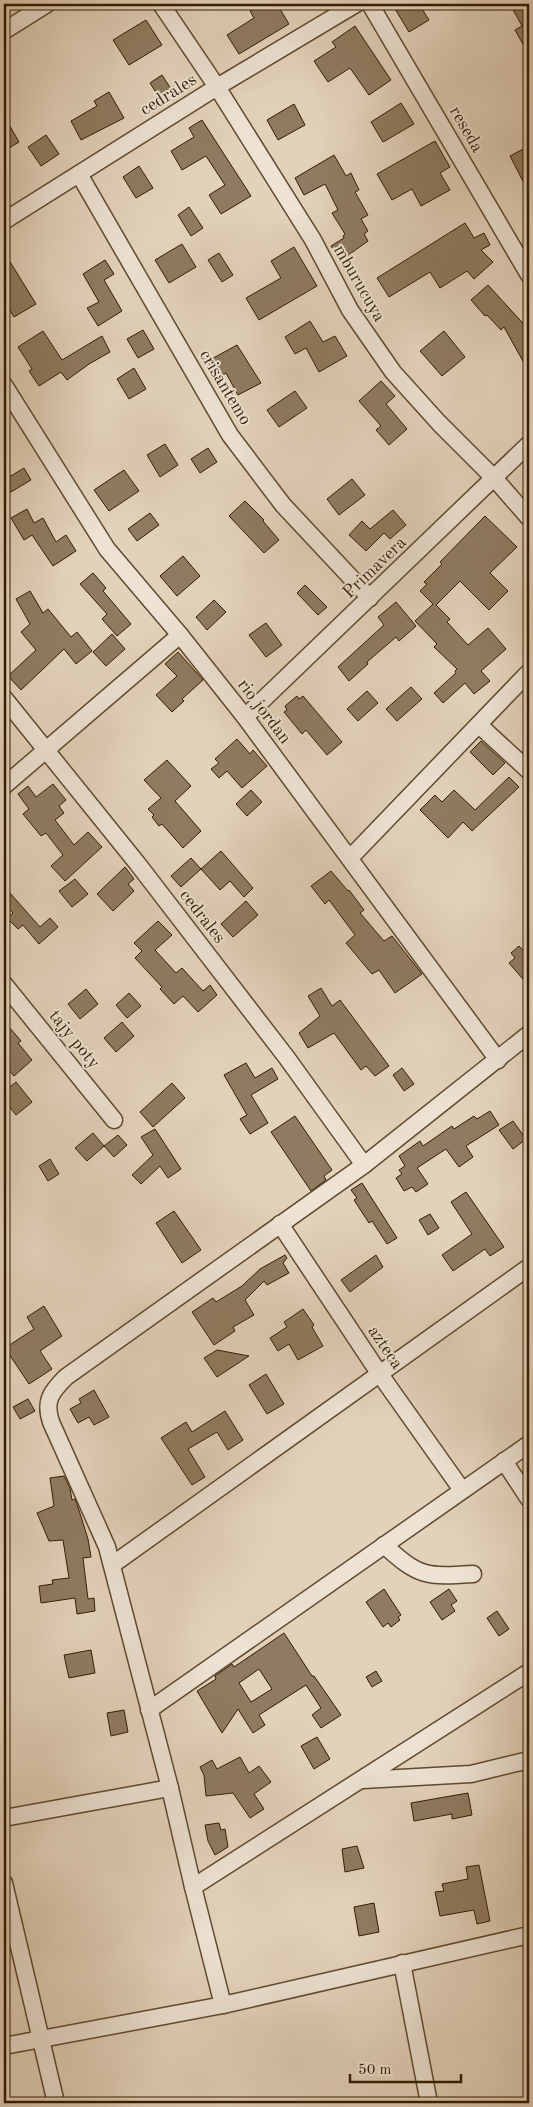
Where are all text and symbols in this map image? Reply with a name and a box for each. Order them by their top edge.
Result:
street label: cedrales [137,70,200,119]
street label: reseda [446,103,486,156]
street label: mburucuya [330,242,388,325]
street label: crisantemo [196,347,255,428]
street label: Primavera [340,533,410,602]
street label: rio jordan [234,676,295,748]
street label: cedrales [176,886,229,947]
street label: tajy poty [45,1007,103,1073]
street label: azteca [364,1323,406,1373]
scale bar [350,2052,462,2084]
text: 50 m [358,2063,392,2078]

